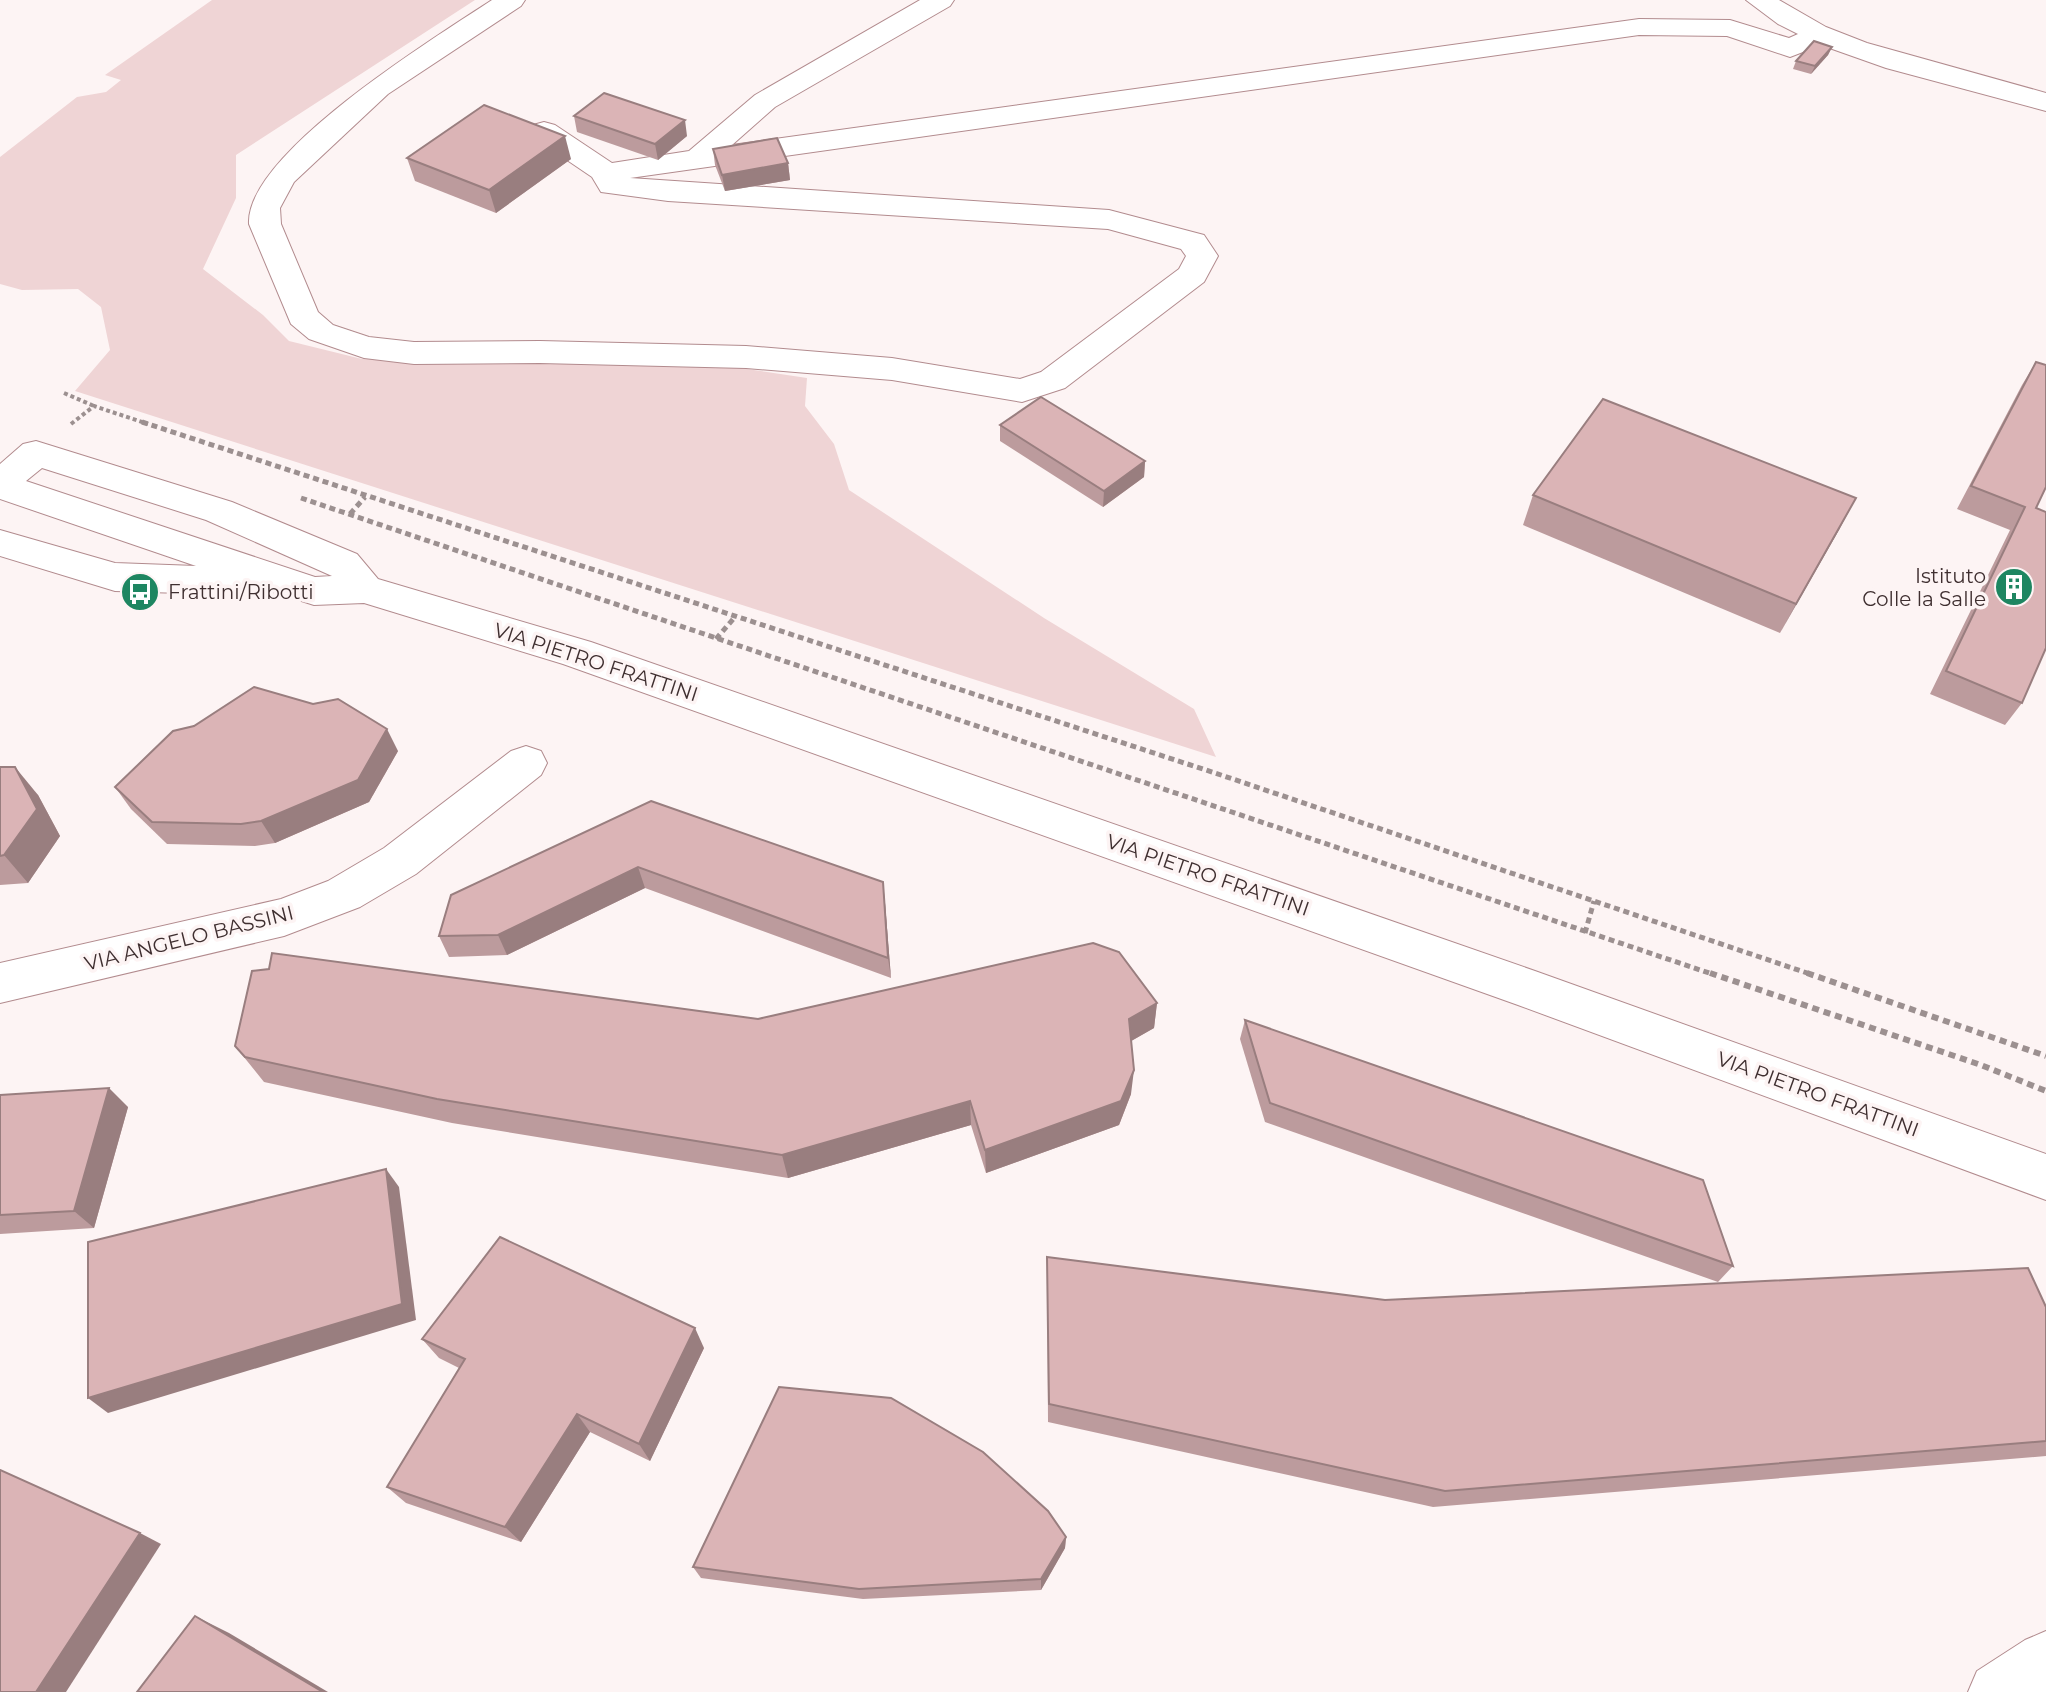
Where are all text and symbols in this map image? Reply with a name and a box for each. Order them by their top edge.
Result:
place label: Istituto Colle la Salle [1862,564,1986,611]
building icon: Istituto Colle la Salle [1993,566,2035,608]
bus stop icon: Frattini/Ribotti [119,571,161,613]
place label: Frattini/Ribotti [168,580,314,604]
street label: VIA PIETRO FRATTINI [491,618,701,706]
street label: VIA PIETRO FRATTINI [1103,829,1313,921]
street label: VIA ANGELO BASSINI [82,900,296,976]
street label: VIA PIETRO FRATTINI [1714,1046,1922,1142]

